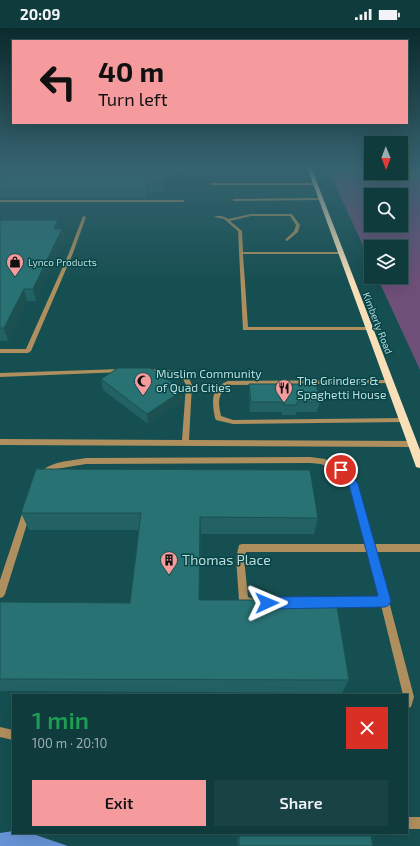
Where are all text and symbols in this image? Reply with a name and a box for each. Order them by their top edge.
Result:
text: 20:09 [20,5,60,23]
text: 40 m [98,54,164,88]
icon: left [32,56,84,108]
text: Turn left [98,88,168,110]
north arrow [364,136,408,180]
map controls [364,136,408,284]
button: search [364,188,408,232]
button: layers [364,240,408,284]
shop icon: Lynco Products [5,252,25,277]
place label: Lynco Products [28,256,97,268]
street label: Kimberly Road [361,290,395,356]
place label: Muslim Community of Quad Cities [156,366,262,395]
mosque icon: Muslim Community of Quad Cities [133,371,153,396]
place label: The Grinders & Spaghetti House [297,373,386,401]
restaurant icon: The Grinders & Spaghetti House [274,378,294,403]
pin [324,453,358,487]
icon: arrive [330,459,352,481]
building icon: Thomas Place [159,550,179,575]
place label: Thomas Place [182,551,271,568]
position arrow [246,582,288,624]
text: 1 min [32,705,89,734]
button: close [346,707,388,749]
text: 100 m · 20:10 [32,735,107,751]
button: Exit [32,780,206,826]
button: Share [214,780,388,826]

